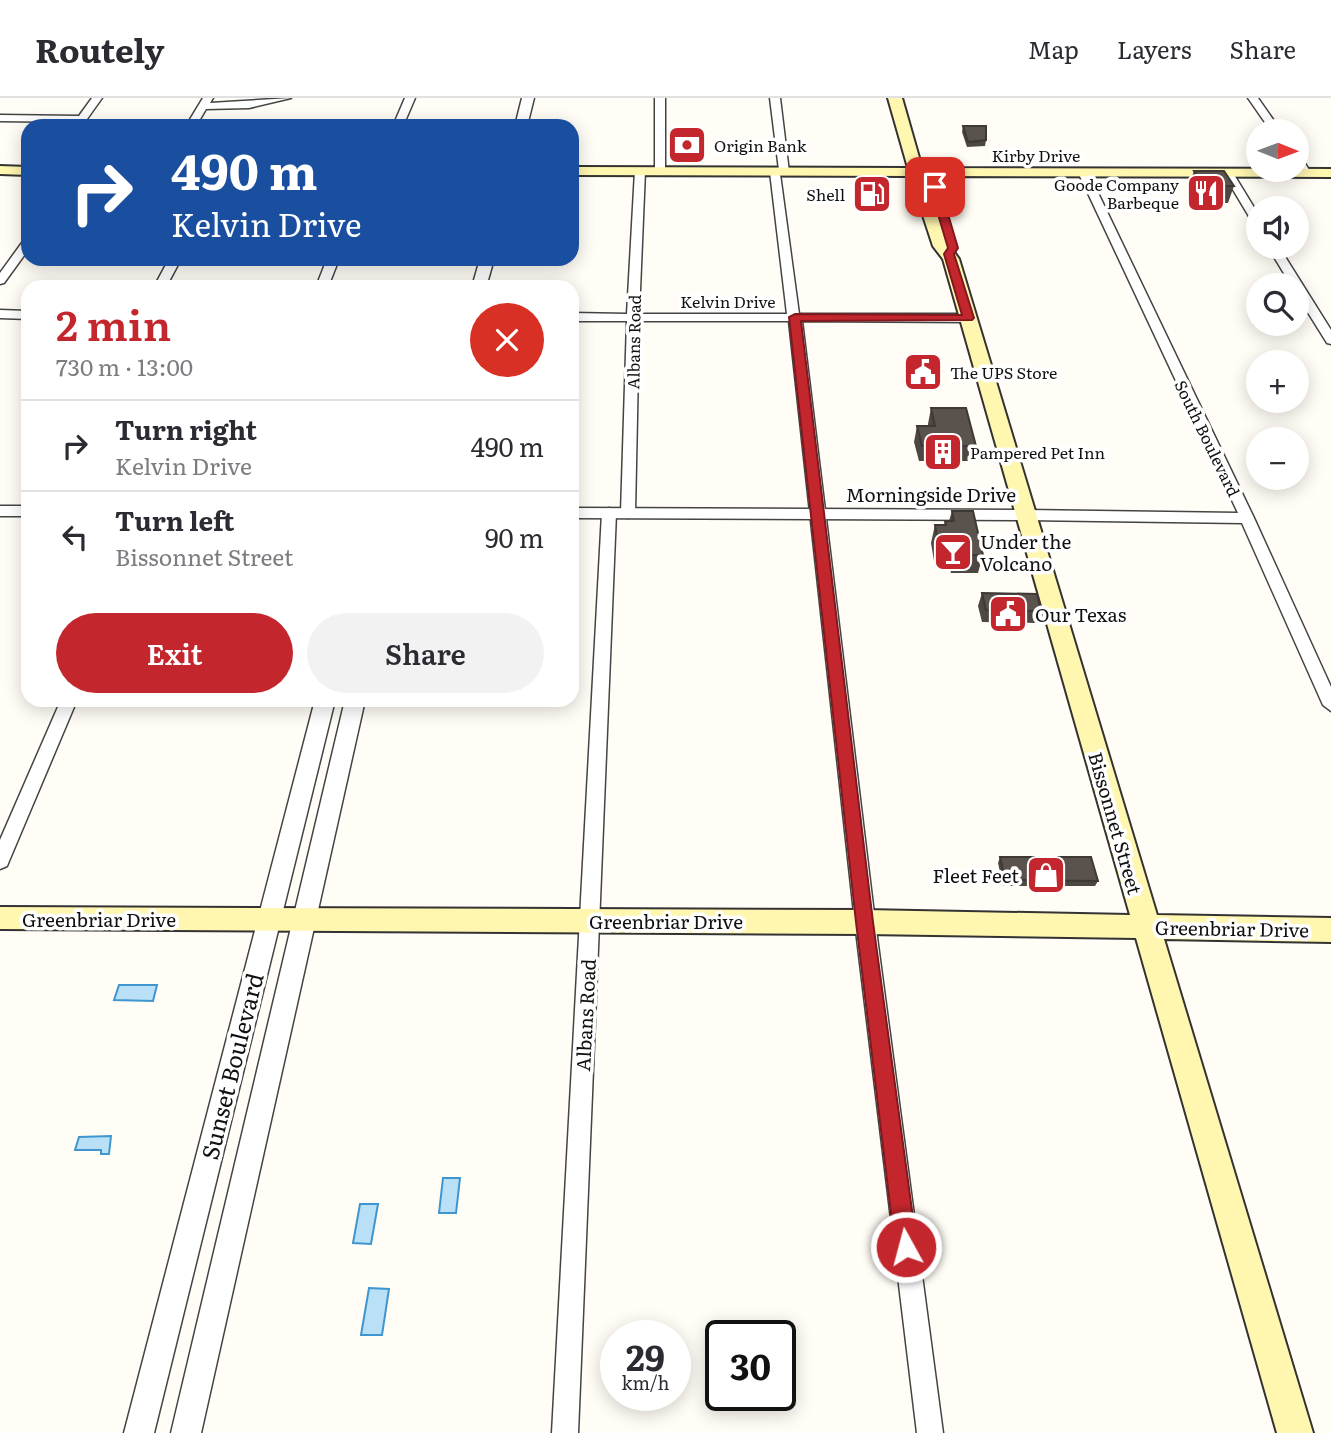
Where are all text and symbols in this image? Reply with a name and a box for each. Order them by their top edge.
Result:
text: Routely [35,24,164,73]
text: Map [1028,31,1079,66]
text: Layers [1117,31,1191,66]
text: Share [1229,31,1296,66]
north arrow [1246,119,1309,182]
map controls [1246,119,1309,490]
bank icon: Origin Bank [666,124,708,166]
text: 490 m [171,132,318,205]
place label: Origin Bank [714,133,807,157]
street label: Kirby Drive [992,143,1080,167]
icon: right [56,147,147,238]
pin [905,157,965,217]
icon: arrive [916,168,954,206]
place label: Goode Company Barbeque [1054,172,1180,214]
restaurant icon: Goode Company Barbeque [1185,172,1227,214]
fuel station icon: Shell [851,173,893,215]
place label: Shell [806,182,845,206]
button: sound [1246,196,1309,259]
text: Kelvin Drive [171,199,362,247]
button: search [1246,273,1309,336]
street label: Kelvin Drive [680,289,776,313]
text: 2 min [56,292,171,354]
street label: Albans Road [620,294,646,390]
button: close [470,303,544,377]
text: 730 m · 13:00 [56,349,193,383]
button: + [1246,350,1309,413]
public building icon: The UPS Store [902,351,944,393]
place label: The UPS Store [950,360,1057,384]
street label: South Boulevard [1169,376,1247,500]
text: Turn right [115,409,257,448]
text: 490 m [471,426,544,465]
icon: right [56,427,94,465]
button: − [1246,427,1309,490]
building icon: Pampered Pet Inn [922,431,964,473]
place label: Pampered Pet Inn [970,440,1106,464]
text: Kelvin Drive [115,448,252,482]
street label: Morningside Drive [846,480,1016,508]
text: Turn left [115,500,234,539]
text: 90 m [485,517,544,556]
icon: left [56,518,94,556]
place label: Under the Volcano [980,527,1072,577]
bar icon: Under the Volcano [932,531,974,573]
text: Bissonnet Street [115,539,293,573]
public building icon: Our Texas [987,593,1029,635]
place label: Our Texas [1035,600,1127,628]
button: Exit [56,613,293,693]
button: Share [307,613,544,693]
street label: Bissonnet Street [1082,748,1150,898]
shop icon: Fleet Feet [1025,854,1067,896]
place label: Fleet Feet [933,861,1019,889]
street label: Greenbriar Drive [22,905,176,933]
street label: Greenbriar Drive [589,907,743,935]
street label: Greenbriar Drive [1155,913,1309,943]
street label: Albans Road [568,958,602,1072]
street label: Sunset Boulevard [191,969,271,1163]
position arrow [869,1210,943,1284]
speed limit sign: 30 [705,1320,796,1411]
text: 29 [626,1330,665,1382]
text: km/h [622,1369,669,1396]

